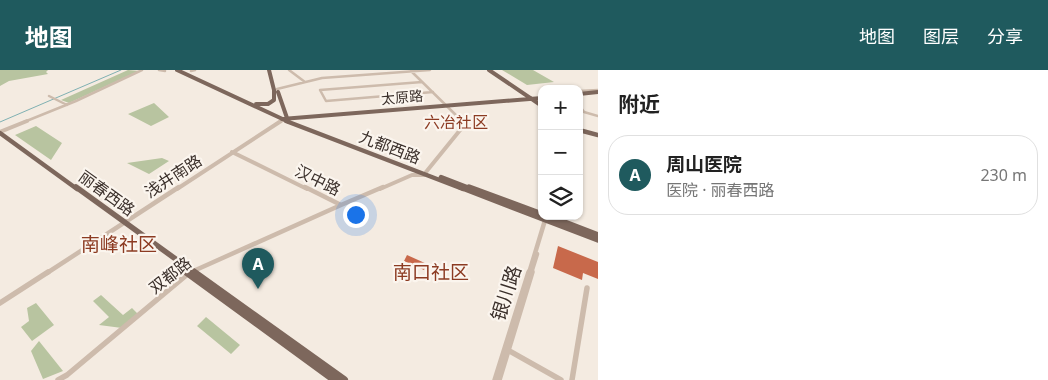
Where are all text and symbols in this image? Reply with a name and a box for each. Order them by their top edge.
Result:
text: 地图 [25,20,73,53]
text: 地图 [859,24,895,48]
text: 图层 [923,24,959,48]
text: 分享 [987,24,1023,48]
map controls [538,85,583,220]
button: + [538,85,583,130]
street label: 太原路 [380,86,424,108]
text: 附近 [618,90,660,118]
district label: 六冶社区 [424,111,488,133]
street label: 九都西路 [356,125,424,169]
button: − [538,130,583,175]
street label: 浅井南路 [140,149,206,203]
text: 周山医院 [666,151,742,177]
street label: 汉中路 [292,160,344,200]
text: A [629,164,641,186]
text: 230 m [980,164,1027,186]
street label: 丽春西路 [75,165,139,221]
button: layers [538,175,583,220]
text: 医院 · 丽春西路 [666,179,775,201]
your location [343,202,369,228]
district label: 南峰社区 [81,231,157,257]
pin: A [242,248,274,289]
street label: 双都路 [144,252,196,298]
district label: 南口社区 [393,259,469,285]
street label: 银川路 [485,262,527,324]

